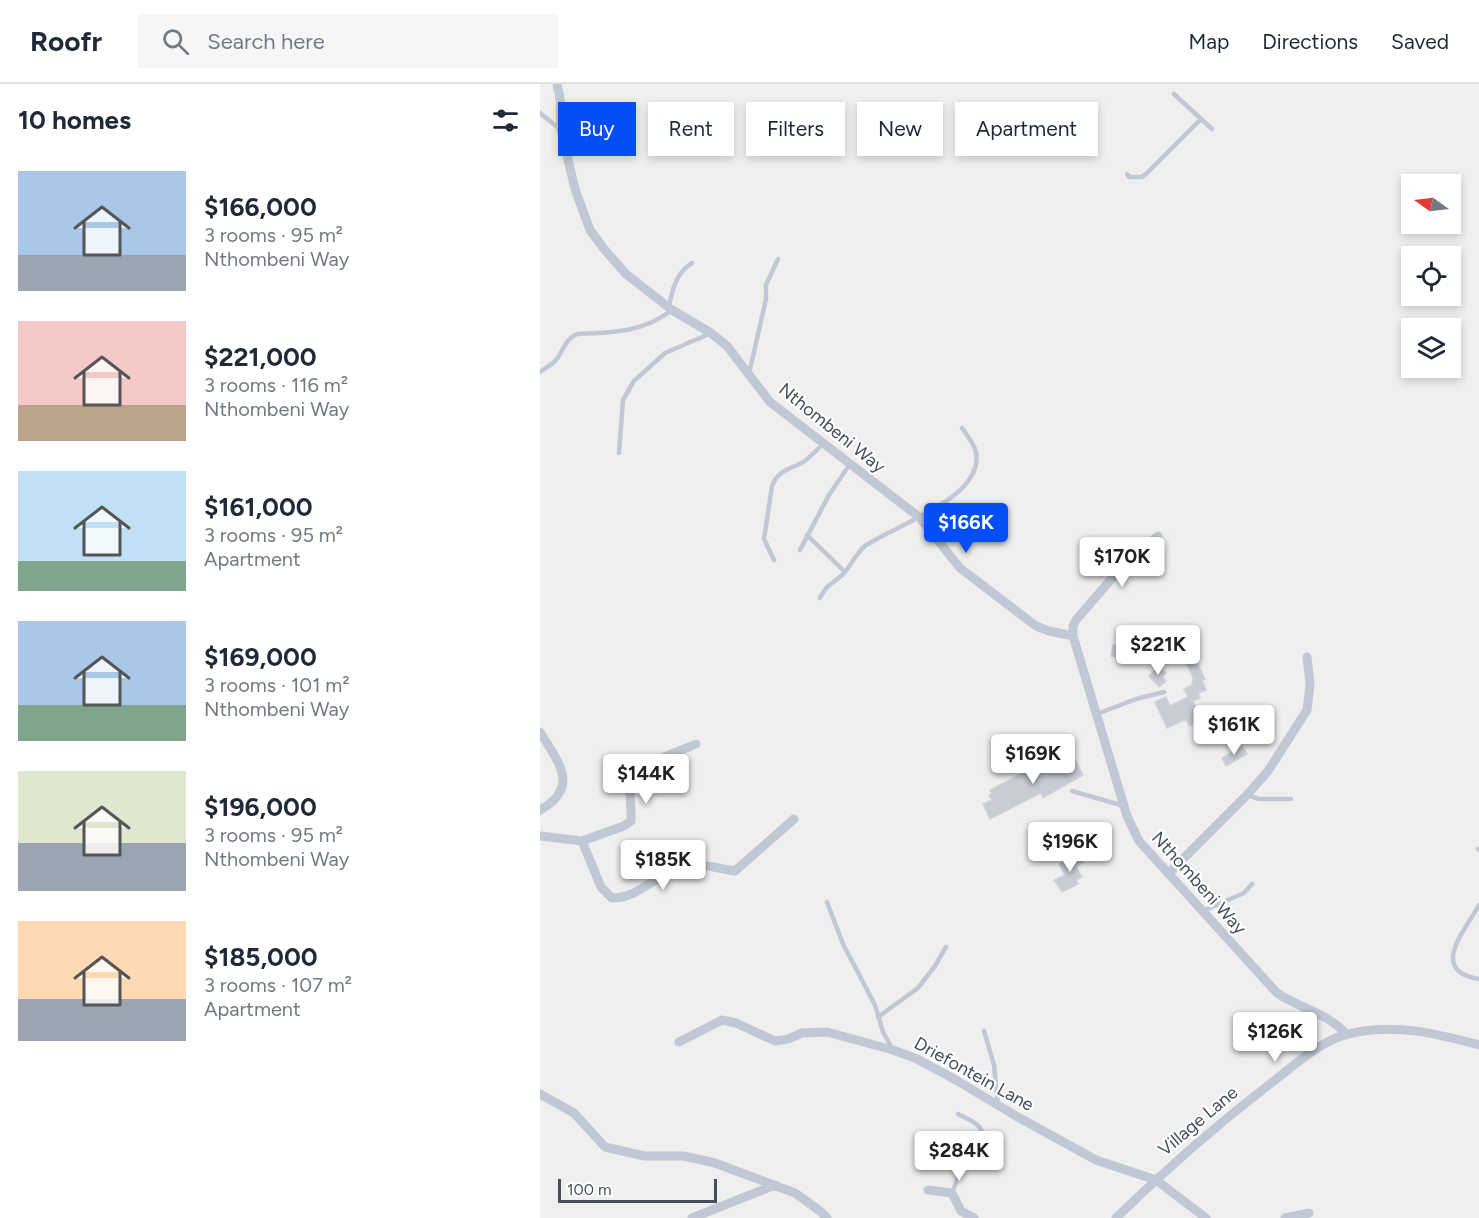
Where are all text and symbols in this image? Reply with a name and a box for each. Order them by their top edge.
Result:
search box [138,14,558,68]
text: Roofr [30,24,102,58]
icon: search [159,25,192,58]
text: Search here [207,28,325,55]
text: Map [1188,29,1229,54]
text: Directions [1262,29,1358,54]
text: Saved [1391,29,1449,54]
chip: Buy [558,102,636,156]
chip: Rent [648,102,734,156]
chip: Filters [746,102,845,156]
chip: New [857,102,943,156]
chip: Apartment [955,102,1098,156]
text: 10 homes [18,104,131,136]
icon: filters [489,104,522,137]
north arrow [1401,174,1461,234]
map controls [1401,174,1461,378]
text: $166,000 [204,191,317,223]
icon: home [66,195,138,267]
text: 3 rooms · 95 m² [204,223,343,247]
button: locate [1401,246,1461,306]
text: Nthombeni Way [204,247,349,271]
button: layers [1401,318,1461,378]
text: $221,000 [204,341,317,373]
icon: home [66,345,138,417]
text: 3 rooms · 116 m² [204,373,348,397]
street label: Nthombeni Way [774,378,890,478]
text: Nthombeni Way [204,397,349,421]
text: $161,000 [204,491,313,523]
icon: home [66,495,138,567]
pin: $166K [924,503,1008,554]
text: $166K [938,510,994,534]
text: 3 rooms · 95 m² [204,523,343,547]
pin: $170K [1080,537,1164,588]
text: $170K [1094,544,1150,568]
text: Apartment [204,547,301,571]
pin: $221K [1116,625,1200,676]
text: $221K [1130,632,1186,656]
text: $169,000 [204,641,317,673]
icon: home [66,645,138,717]
text: 3 rooms · 101 m² [204,673,350,697]
text: Nthombeni Way [204,697,349,721]
pin: $161K [1192,705,1276,756]
text: $161K [1208,712,1260,736]
pin: $169K [991,734,1075,785]
text: $169K [1005,741,1061,765]
pin: $144K [604,754,688,805]
text: $144K [617,761,675,785]
text: $196,000 [204,791,317,823]
icon: home [66,795,138,867]
pin: $196K [1028,822,1112,873]
text: 3 rooms · 95 m² [204,823,343,847]
street label: Nthombeni Way [1147,827,1251,939]
text: $196K [1042,829,1098,853]
pin: $185K [621,840,705,891]
text: Nthombeni Way [204,847,349,871]
text: $185K [635,847,691,871]
text: $185,000 [204,941,318,973]
icon: home [66,945,138,1017]
text: 3 rooms · 107 m² [204,973,352,997]
text: Apartment [204,997,301,1021]
pin: $126K [1233,1012,1317,1063]
text: $126K [1247,1019,1303,1043]
street label: Driefontein Lane [910,1032,1038,1116]
street label: Village Lane [1154,1081,1242,1161]
pin: $284K [917,1131,1001,1182]
text: $284K [929,1138,989,1162]
scale bar [558,1176,717,1204]
text: 100 m [567,1180,612,1199]

